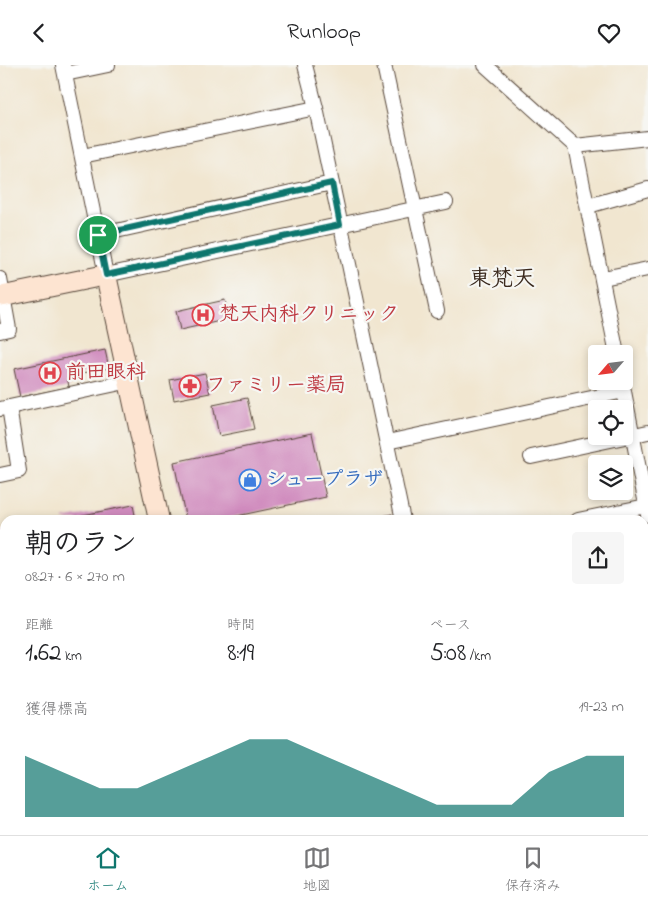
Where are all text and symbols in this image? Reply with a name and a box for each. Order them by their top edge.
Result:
text: Runloop [287,17,361,49]
icon: back [25,19,53,47]
icon: heart [595,19,623,47]
pin [77,214,119,256]
icon: arrive [84,221,112,249]
district label: 東梵天 [469,264,535,296]
place label: 梵天内科クリニック [219,301,399,330]
hospital icon: 梵天内科クリニック [191,303,215,327]
north arrow [588,345,632,390]
map controls [588,345,633,500]
place label: 前田眼科 [66,359,146,388]
hospital icon: 前田眼科 [38,361,62,385]
place label: ファミリー薬局 [206,372,346,401]
pharmacy icon: ファミリー薬局 [178,374,202,398]
button: locate [588,400,633,445]
button: layers [588,455,633,500]
place label: シュープラザ [266,466,383,495]
shop icon: シュープラザ [238,468,262,492]
text: 朝のラン [25,525,137,566]
button: share [572,532,624,584]
text: 08:27 · 6 × 270 m [25,565,125,589]
text: 距離 [25,615,53,636]
text: 時間 [227,615,255,636]
text: ペース [430,615,471,636]
text: 1.62 [25,636,61,672]
text: 8:19 [227,636,254,672]
text: 5:08 [430,636,466,672]
text: km [61,646,82,667]
text: /km [466,646,491,667]
text: 19–23 m [579,695,624,719]
text: 獲得標高 [25,698,89,722]
tab: ホーム [87,844,129,897]
tab: 地図 [303,844,331,897]
tab: 保存済み [505,844,561,897]

